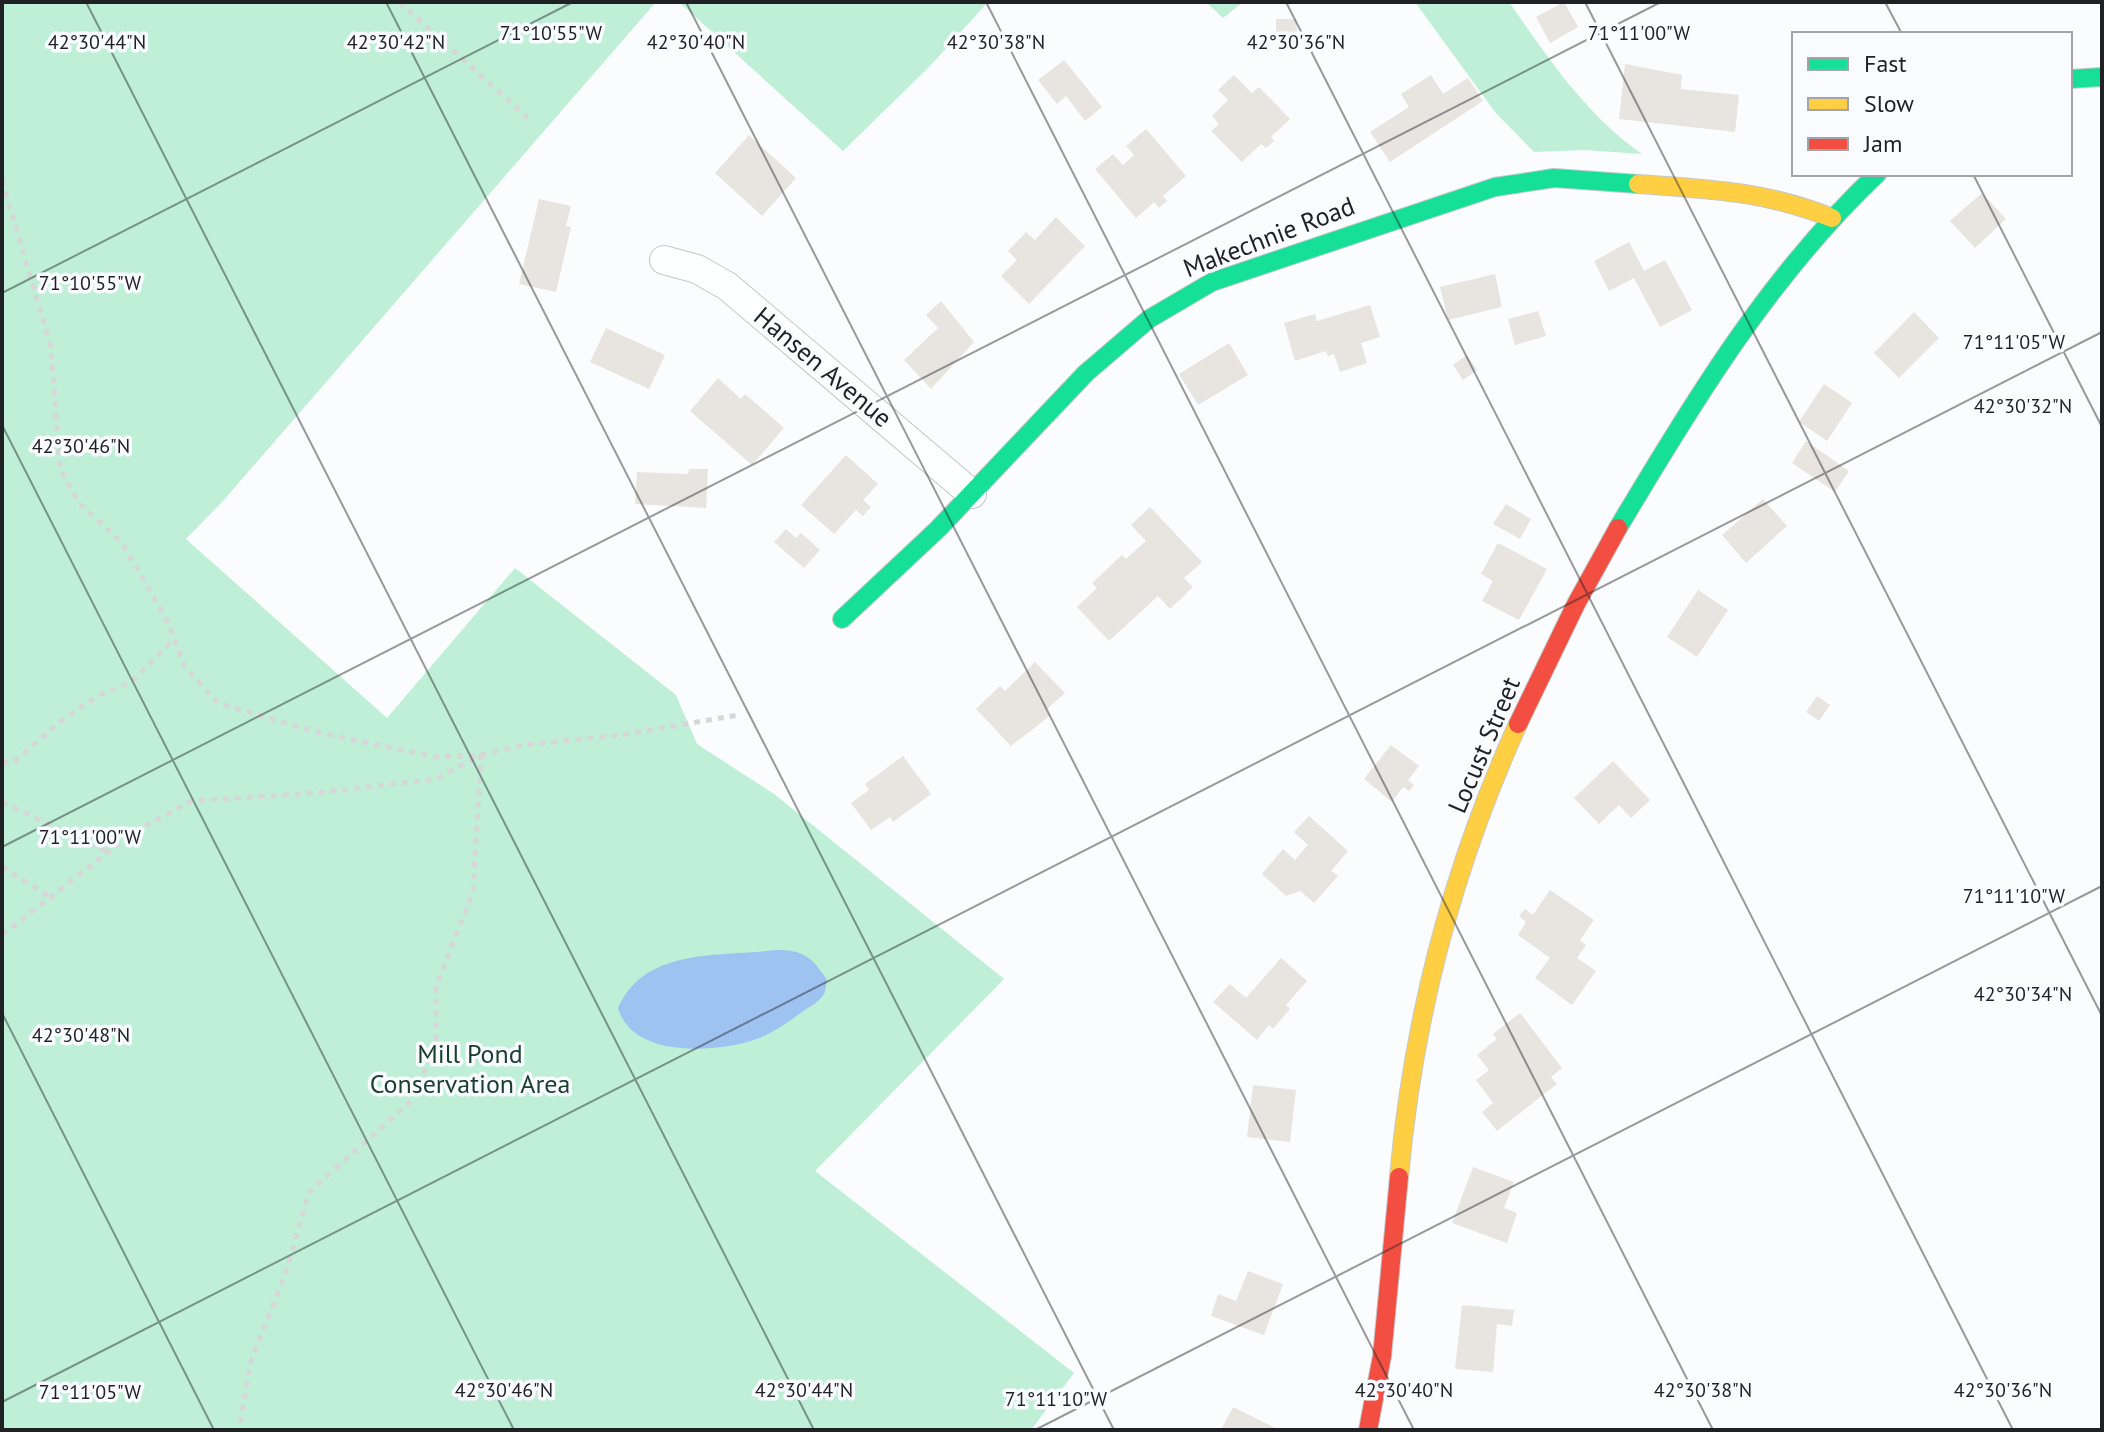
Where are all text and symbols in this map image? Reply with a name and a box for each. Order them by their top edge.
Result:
text: 71°10'55"W [500,20,603,46]
text: 71°11'00"W [1588,20,1691,46]
text: 42°30'44"N [48,29,146,55]
text: 42°30'42"N [347,29,445,55]
text: 42°30'40"N [647,29,745,55]
text: 42°30'38"N [947,29,1045,55]
text: 42°30'36"N [1247,29,1345,55]
legend [1792,32,2072,176]
text: Fast [1864,48,1907,79]
text: Slow [1864,88,1914,119]
text: Jam [1863,128,1902,159]
street label: Makechnie Road [1178,189,1359,284]
text: 71°10'55"W [39,270,142,296]
street label: Hansen Avenue [747,299,899,434]
text: 71°11'05"W [1963,329,2066,355]
text: 42°30'32"N [1974,393,2072,419]
text: 42°30'46"N [32,433,130,459]
street label: Locust Street [1440,672,1527,818]
text: 71°11'00"W [39,824,142,850]
text: 71°11'10"W [1963,883,2066,909]
text: 42°30'34"N [1974,981,2072,1007]
text: 42°30'48"N [32,1022,130,1048]
park label: Mill Pond Conservation Area [370,1037,570,1100]
text: 42°30'46"N [455,1377,553,1403]
text: 42°30'44"N [755,1377,853,1403]
text: 42°30'40"N [1355,1377,1453,1403]
text: 42°30'38"N [1654,1377,1752,1403]
text: 42°30'36"N [1954,1377,2052,1403]
text: 71°11'05"W [39,1379,142,1405]
text: 71°11'10"W [1005,1386,1108,1412]

